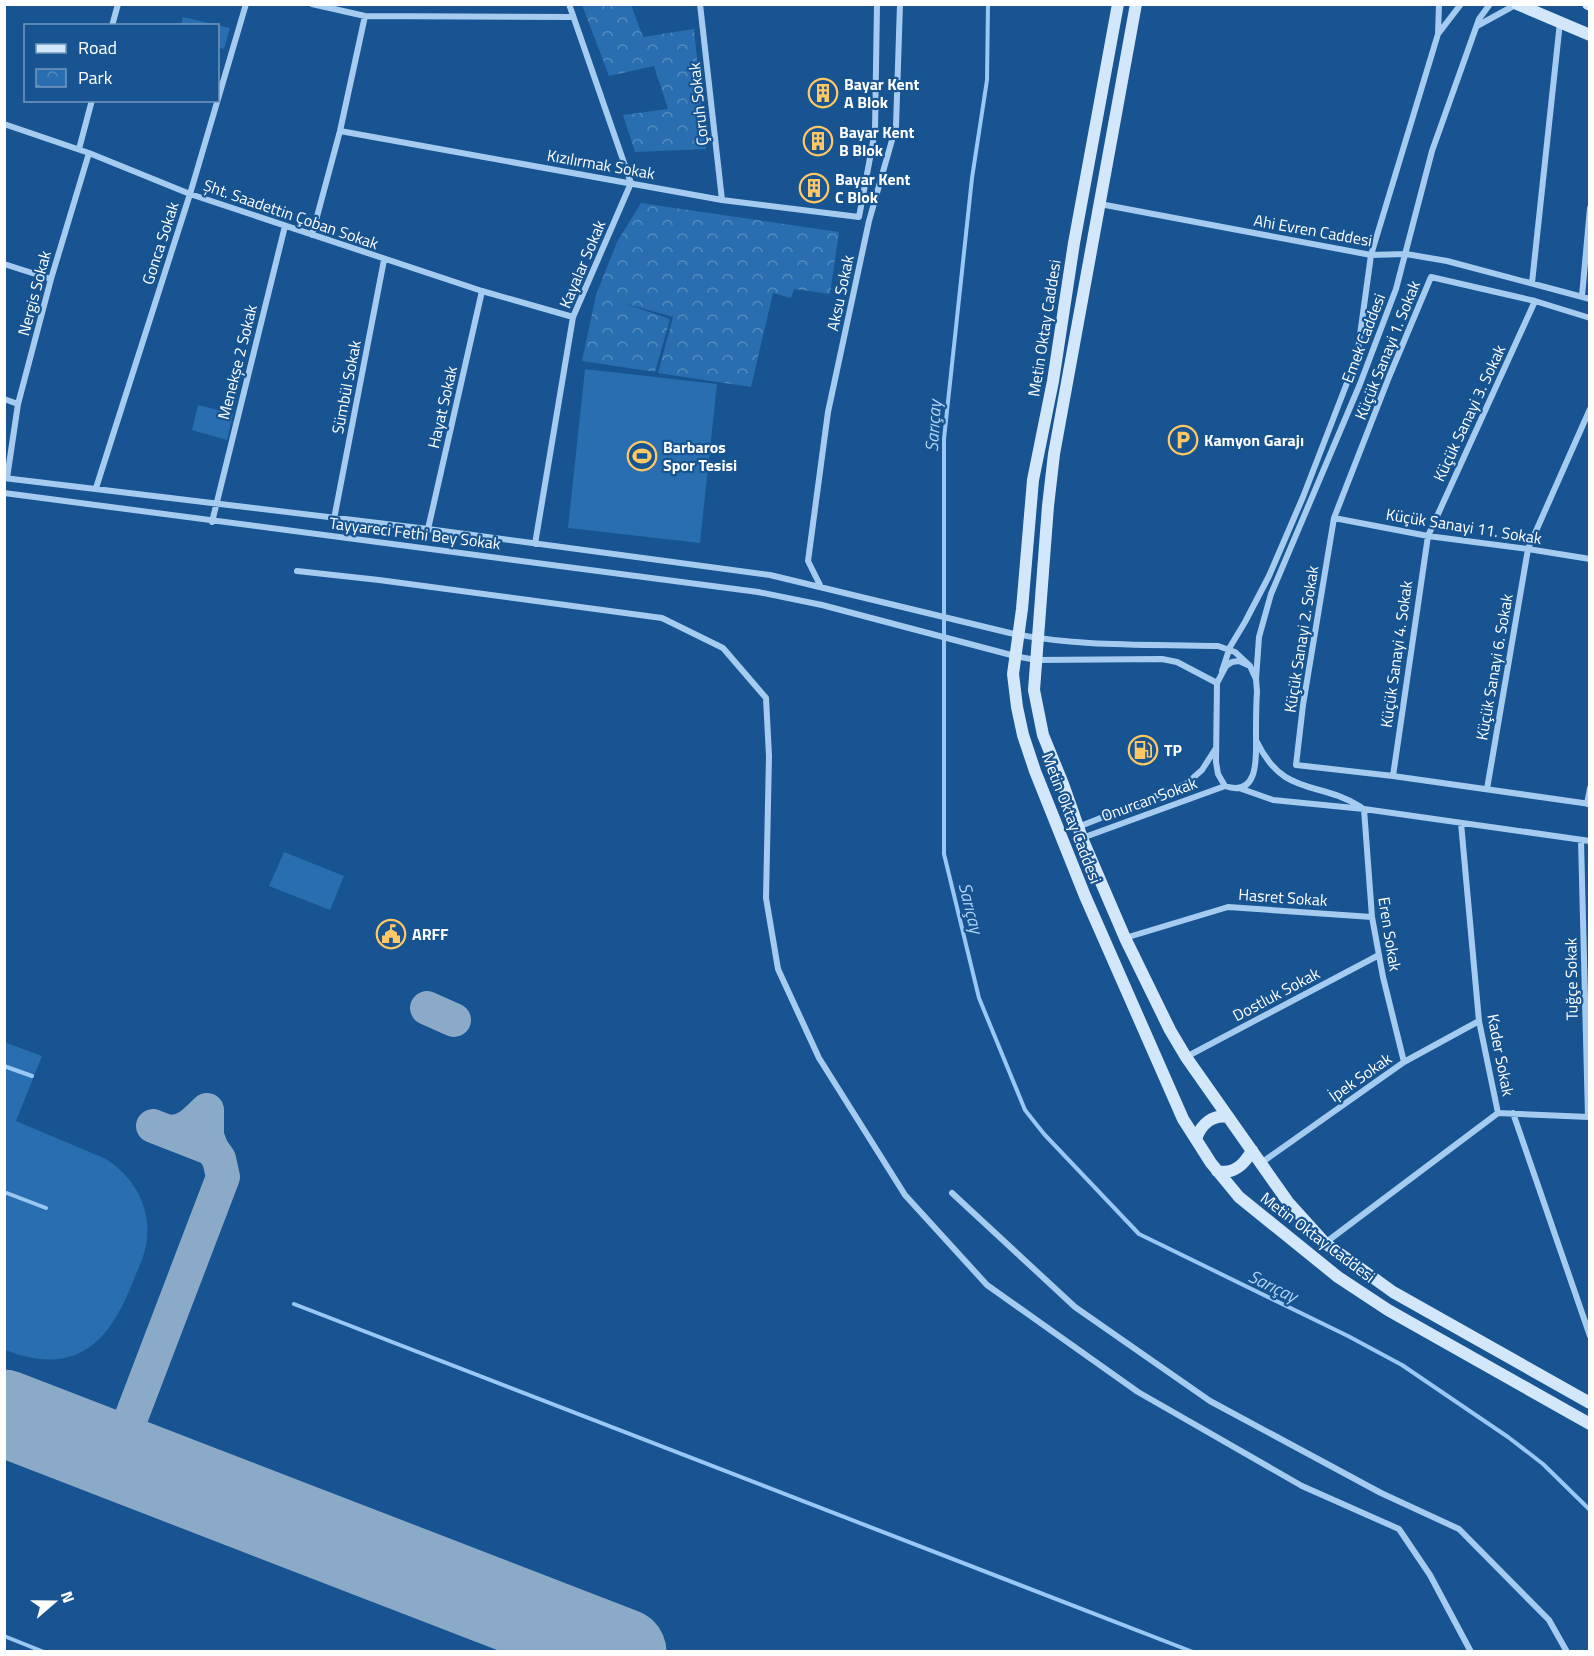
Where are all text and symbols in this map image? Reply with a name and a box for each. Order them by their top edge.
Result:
legend [24,24,219,102]
text: Road [78,34,117,61]
street label: Çoruh Sokak [682,61,714,147]
text: Park [78,64,113,91]
place label: Bayar Kent A Blok [844,72,920,114]
building icon: Bayar Kent A Blok [807,77,839,109]
place label: Bayar Kent B Blok [839,120,915,162]
building icon: Bayar Kent B Blok [802,125,834,157]
street label: Kızılırmak Sokak [545,143,657,185]
place label: Bayar Kent C Blok [835,167,911,209]
building icon: Bayar Kent C Blok [798,172,830,204]
street label: Şht. Saadettin Çoban Sokak [200,173,382,255]
street label: Gonca Sokak [135,198,185,288]
street label: Ahi Evren Caddesi [1252,208,1374,252]
street label: Kayalar Sokak [553,216,612,312]
street label: Nergis Sokak [11,247,57,338]
street label: Aksu Sokak [820,252,860,333]
street label: Metin Oktay Caddesi [1021,258,1067,398]
street label: Küçük Sanayi 1. Sokak [1348,276,1426,423]
street label: Emek Caddesi [1335,290,1391,386]
street label: Menekşe 2 Sokak [211,302,263,422]
street label: Sümbül Sokak [325,338,367,436]
street label: Küçük Sanayi 3. Sokak [1427,340,1511,485]
street label: Hayat Sokak [421,363,463,451]
water label: Sarıçay [918,397,948,453]
parking icon: Kamyon Garajı [1167,424,1199,456]
place label: Kamyon Garajı [1204,428,1304,452]
place label: Barbaros Spor Tesisi [663,435,737,477]
sports icon: Barbaros Spor Tesisi [626,440,658,472]
street label: Küçük Sanayi 11. Sokak [1384,502,1544,550]
street label: Tayyareci Fethi Bey Sokak [328,511,502,555]
street label: Küçük Sanayi 2. Sokak [1278,564,1325,714]
street label: Küçük Sanayi 4. Sokak [1374,579,1418,729]
street label: Küçük Sanayi 6. Sokak [1469,592,1519,742]
fuel station icon: TP [1127,734,1159,766]
place label: TP [1164,738,1182,762]
street label: Metin Oktay Caddesi [1036,749,1108,887]
street label: Onurcan Sokak [1098,770,1201,827]
water label: Sarıçay [952,880,991,938]
street label: Hasret Sokak [1238,882,1329,912]
street label: Eren Sokak [1372,895,1408,973]
public building icon: ARFF [375,918,407,950]
place label: ARFF [412,922,449,946]
street label: Tuğçe Sokak [1558,937,1584,1021]
street label: Dostluk Sokak [1228,961,1324,1027]
street label: Kader Sokak [1481,1012,1521,1098]
street label: İpek Sokak [1324,1046,1397,1107]
street label: Metin Oktay Caddesi [1256,1186,1380,1288]
water label: Sarıçay [1244,1263,1304,1310]
north arrow [24,1572,84,1632]
text: N [55,1588,81,1606]

